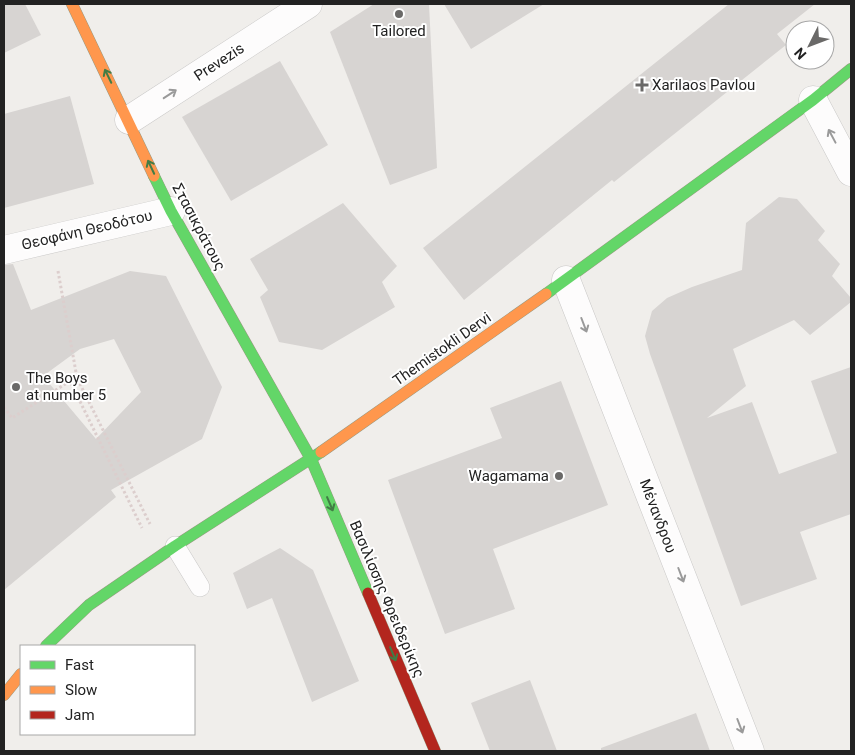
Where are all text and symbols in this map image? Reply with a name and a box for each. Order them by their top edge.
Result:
marker: Tailored [393,8,405,20]
north arrow [785,20,835,70]
place label: Tailored [372,22,426,40]
street label: Prevezis [191,39,247,85]
text: N [791,45,810,63]
one-way arrow [102,69,112,84]
place label: Xarilaos Pavlou [652,76,755,94]
marker: Xarilaos Pavlou [636,79,648,91]
one-way arrow [162,88,176,98]
one-way arrow [827,129,836,144]
one-way arrow [145,160,155,175]
street label: Στασικράτους [169,180,229,274]
street label: Θεοφάνη Θεοδότου [20,206,154,254]
street label: Themistokli Dervi [389,308,495,390]
one-way arrow [580,317,589,332]
place label: The Boys at number 5 [26,369,106,404]
marker: The Boys at number 5 [10,381,22,393]
place label: Wagamama [469,467,549,485]
marker: Wagamama [553,470,565,482]
street label: Μένανδρου [636,476,680,556]
one-way arrow [325,496,335,511]
street label: Βασιλίσσης Φρειδερίκης [346,518,428,680]
one-way arrow [677,566,686,582]
legend [20,645,195,735]
one-way arrow [389,646,399,661]
text: Fast [65,656,94,674]
text: Slow [65,681,97,699]
text: Jam [65,706,95,724]
one-way arrow [736,718,745,733]

